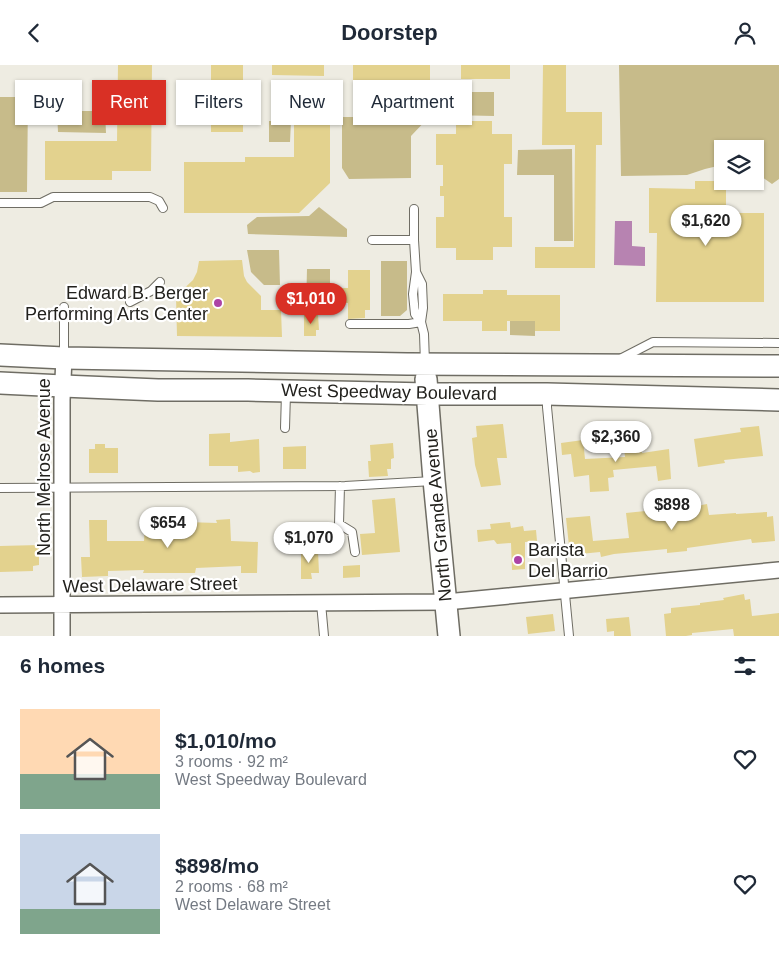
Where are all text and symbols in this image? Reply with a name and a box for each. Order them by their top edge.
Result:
icon: back [20,19,48,47]
icon: person [731,19,759,47]
text: Doorstep [341,20,438,45]
chip: Buy [15,80,82,125]
chip: Rent [92,80,166,125]
chip: Filters [176,80,261,125]
chip: New [271,80,343,125]
chip: Apartment [353,80,472,125]
map controls [714,140,764,190]
button: layers [714,140,764,190]
pin: $1,620 [665,205,747,247]
text: $1,620 [682,212,730,229]
place label: Edward B. Berger Performing Arts Center [25,283,208,324]
pin: $1,010 [270,283,352,325]
text: $1,010 [287,290,335,307]
marker: Edward B. Berger Performing Arts Center [212,297,224,309]
street label: North Melrose Avenue [34,378,54,556]
street label: West Speedway Boulevard [281,380,497,404]
pin: $2,360 [575,421,657,463]
street label: North Grande Avenue [420,428,456,602]
text: $2,360 [592,428,640,445]
pin: $898 [642,489,702,531]
text: $898 [654,496,690,513]
pin: $654 [138,507,198,549]
text: $654 [150,514,186,531]
pin: $1,070 [268,521,350,564]
text: $1,070 [285,529,333,546]
place label: Barista Del Barrio [528,540,608,581]
marker: Barista Del Barrio [512,554,524,566]
street label: West Delaware Street [62,573,238,597]
icon: filters [731,652,759,680]
text: 6 homes [20,654,105,677]
icon: home [60,729,120,789]
text: $1,010/mo [175,729,277,752]
icon: heart [731,745,759,773]
text: 3 rooms · 92 m² [175,753,288,770]
text: West Speedway Boulevard [175,771,367,788]
icon: home [60,854,120,914]
text: $898/mo [175,854,259,877]
icon: heart [731,870,759,898]
text: 2 rooms · 68 m² [175,878,288,895]
text: West Delaware Street [175,896,330,913]

